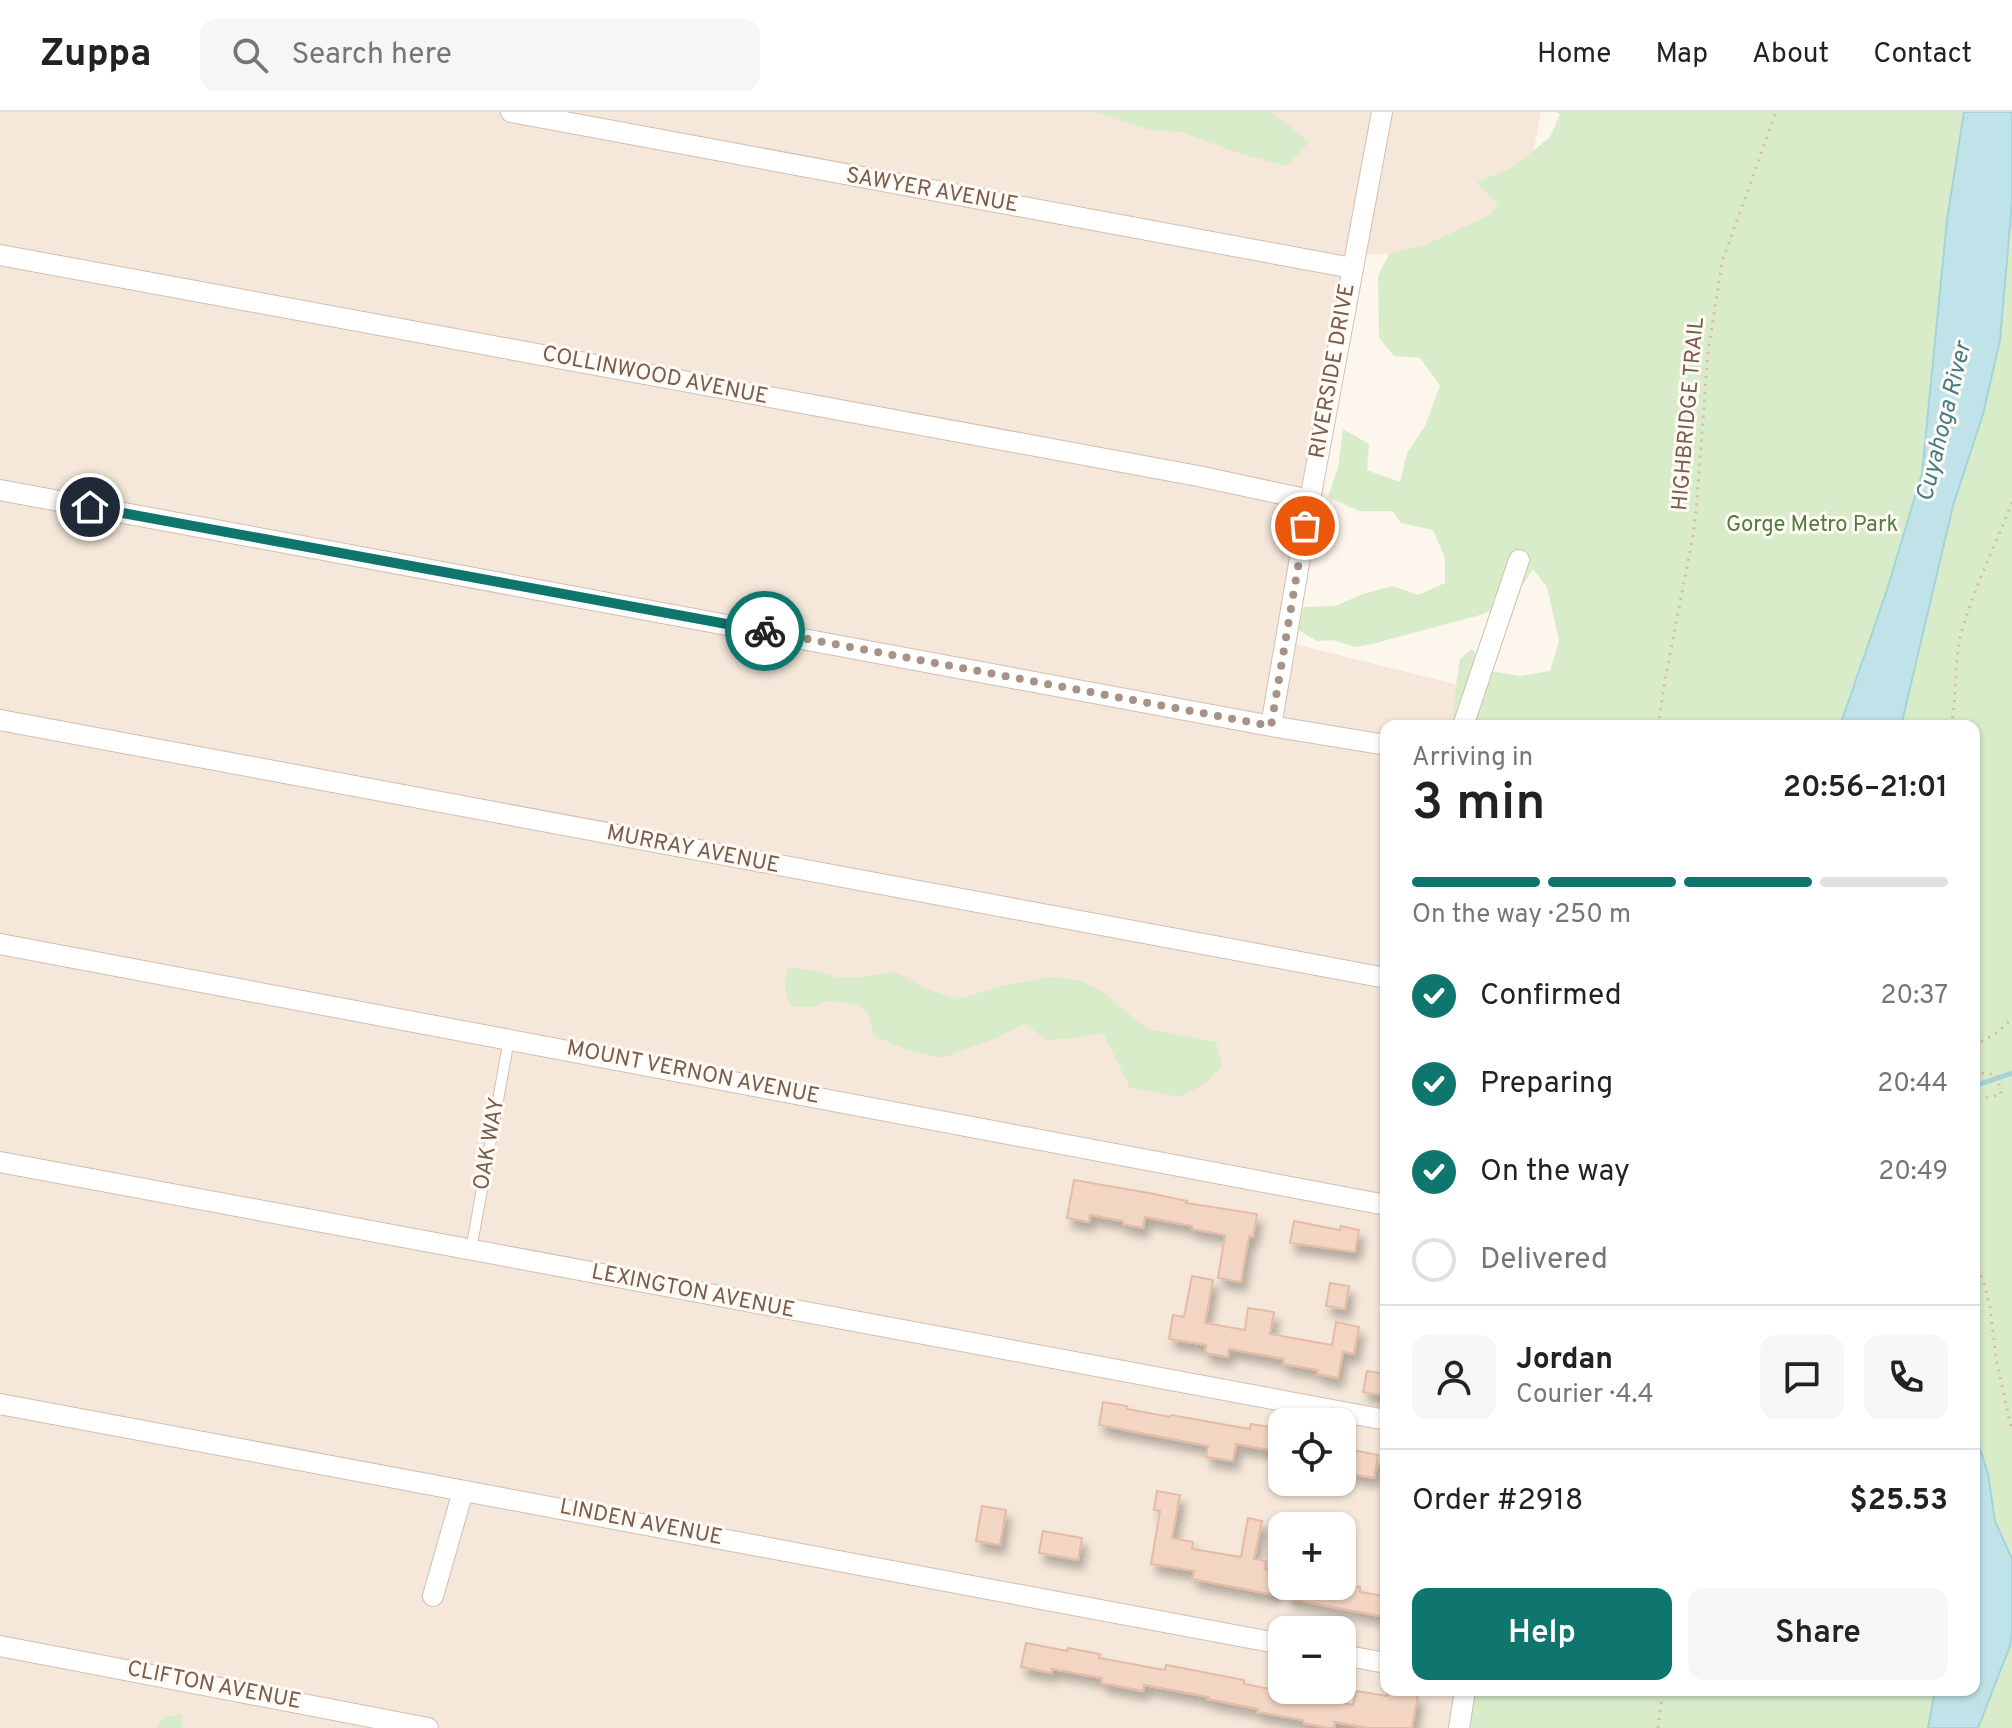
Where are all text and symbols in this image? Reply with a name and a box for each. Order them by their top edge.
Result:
search box [200,19,760,91]
text: Zuppa [40,31,152,80]
icon: search [228,33,272,77]
text: Search here [292,37,452,74]
text: Home [1537,37,1611,73]
text: Map [1655,37,1708,73]
text: About [1752,37,1829,73]
text: Contact [1873,37,1972,73]
street label: SAWYER AVENUE [844,163,1020,219]
street label: RIVERSIDE DRIVE [1304,281,1362,461]
street label: HIGHBRIDGE TRAIL [1667,316,1711,512]
water label: Cuyahoga River [1911,337,1980,505]
street label: COLLINWOOD AVENUE [540,341,770,411]
pin [56,473,124,541]
icon: home [68,485,112,529]
pin [1271,492,1339,560]
icon: bag [1283,504,1327,548]
park label: Gorge Metro Park [1726,512,1898,539]
courier [725,591,805,671]
icon: bike [743,609,787,653]
text: Arriving in [1412,742,1533,775]
text: 20:56–21:01 [1783,770,1948,807]
text: 3 min [1412,772,1545,838]
street label: MURRAY AVENUE [604,820,782,880]
text: On the way · 250 m [1412,899,1631,932]
icon: check [1412,974,1456,1018]
text: Confirmed [1480,978,1622,1015]
text: 20:37 [1881,980,1948,1013]
street label: MOUNT VERNON AVENUE [564,1035,822,1111]
icon: check [1412,1062,1456,1106]
text: Preparing [1480,1066,1613,1103]
text: 20:44 [1877,1068,1948,1101]
street label: OAK WAY [469,1096,511,1192]
icon: check [1412,1150,1456,1194]
text: On the way [1480,1154,1630,1191]
text: 20:49 [1878,1156,1948,1189]
text: Delivered [1480,1242,1608,1279]
street label: LEXINGTON AVENUE [589,1259,797,1325]
button: person [1412,1335,1496,1419]
button: chat [1760,1335,1844,1419]
button: phone [1864,1335,1948,1419]
text: Jordan [1516,1342,1613,1379]
text: Courier · 4.4 [1516,1379,1654,1412]
map controls [1268,1408,1356,1704]
button: locate [1268,1408,1356,1496]
text: Order #2918 [1412,1483,1583,1520]
text: $25.53 [1850,1483,1948,1520]
street label: LINDEN AVENUE [557,1494,725,1552]
button: + [1268,1512,1356,1600]
button: Help [1412,1588,1672,1680]
button: Share [1688,1588,1948,1680]
button: − [1268,1616,1356,1704]
street label: CLIFTON AVENUE [125,1656,303,1716]

